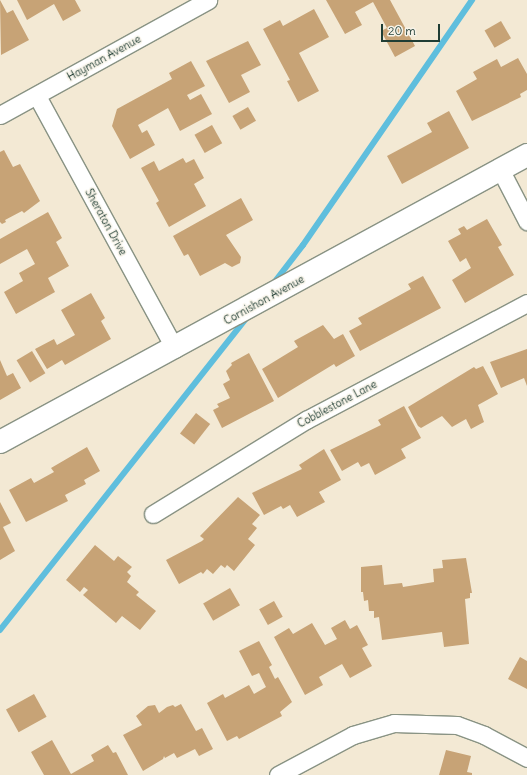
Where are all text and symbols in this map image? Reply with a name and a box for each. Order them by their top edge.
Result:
scale bar [383,16,442,42]
text: 20 m [388,23,416,38]
street label: Hayman Avenue [65,32,143,84]
street label: Sheraton Drive [82,186,130,258]
street label: Cornishon Avenue [221,272,307,328]
street label: Cobblestone Lane [295,377,379,431]

